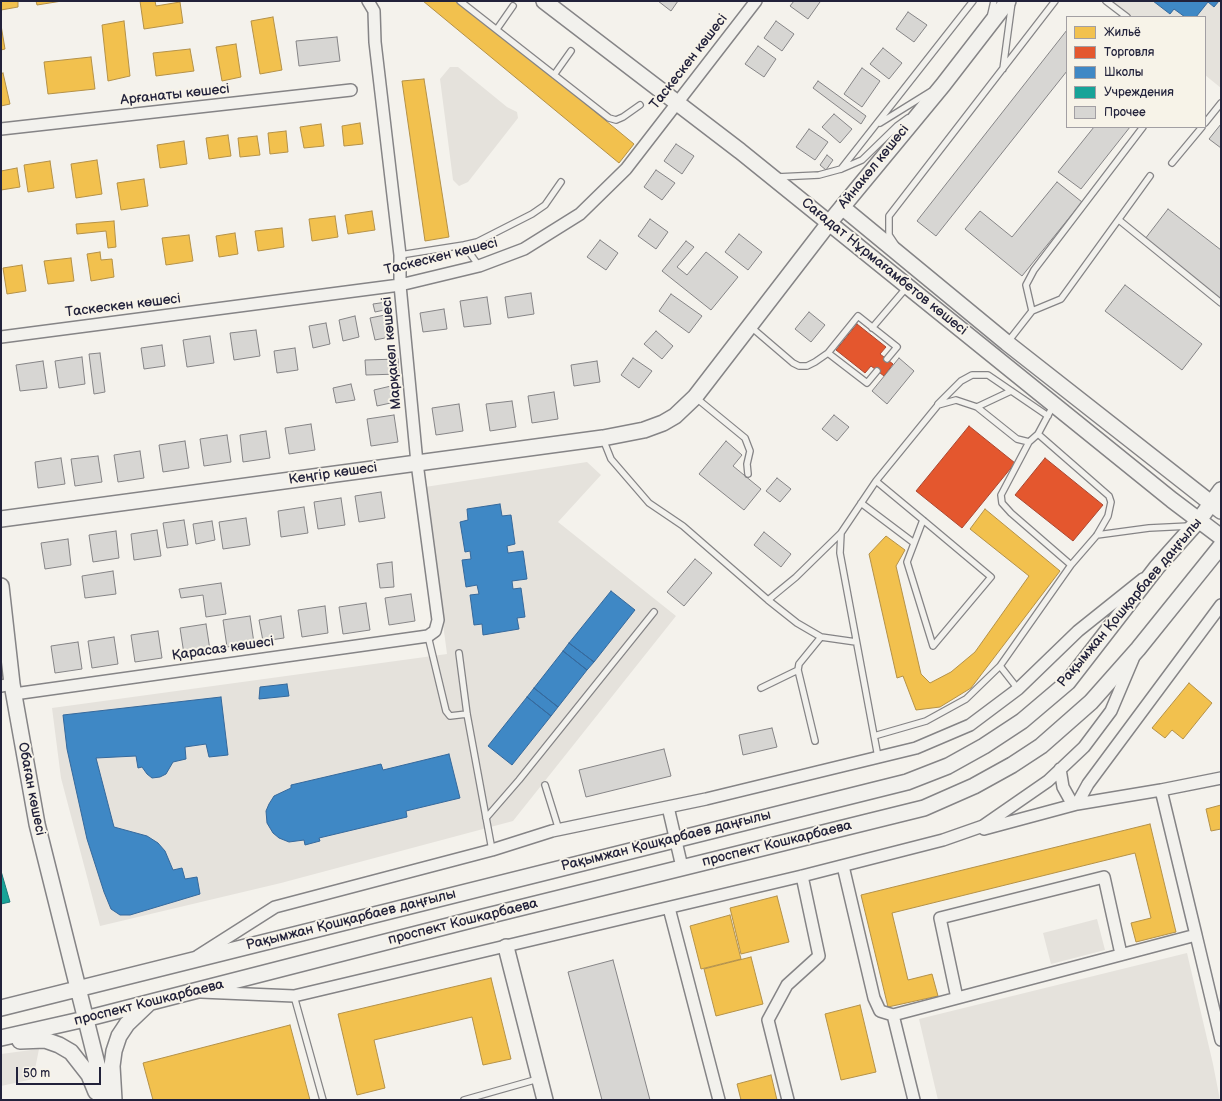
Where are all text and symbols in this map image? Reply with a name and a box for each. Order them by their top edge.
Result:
street label: Таскескен көшесі [647,11,731,113]
legend [1066,16,1206,128]
text: Жильё [1104,25,1141,40]
text: Торговля [1104,45,1154,60]
text: Школы [1104,65,1143,80]
street label: Арғанаты көшесі [119,81,231,109]
text: Учреждения [1104,85,1174,100]
text: Прочее [1104,105,1146,120]
street label: Айнакөл көшесі [835,122,913,212]
street label: Сағадат Нұрмағамбетов көшесі [798,195,970,339]
street label: Таскескен көшесі [383,235,499,279]
street label: Таскескен көшесі [64,291,182,321]
street label: Марқакөл көшесі [379,296,405,410]
street label: Кеңгір көшесі [288,459,378,489]
street label: Рақымжан Қошқарбаев даңғылы [1054,515,1206,691]
street label: Қарасаз көшесі [171,634,275,664]
street label: Обаған көшесі [14,741,48,837]
street label: Рақымжан Қошқарбаев даңғылы [559,807,773,875]
street label: проспект Кошкарбаева [700,817,854,871]
street label: Рақымжан Қошқарбаев даңғылы [244,886,458,954]
street label: проспект Кошкарбаева [386,895,540,949]
street label: проспект Кошкарбаева [72,976,226,1030]
scale bar [18,1059,103,1085]
text: 50 m [23,1066,50,1081]

